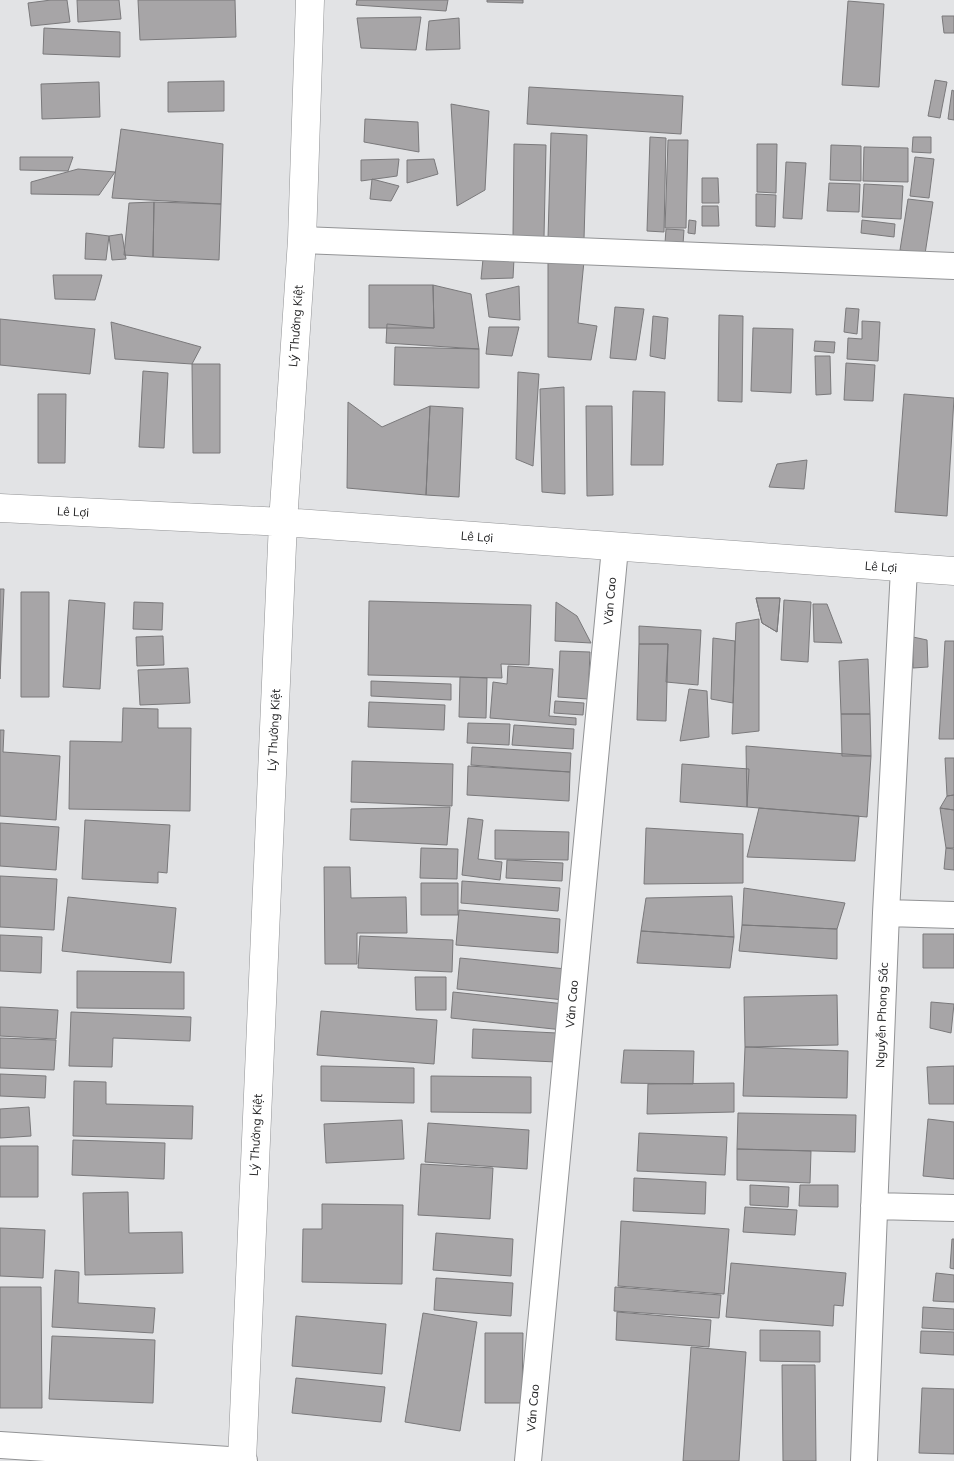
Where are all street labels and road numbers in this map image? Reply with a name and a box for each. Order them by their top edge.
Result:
street label: Lý Thường Kiệt [285,284,306,367]
street label: Lê Lợi [56,503,90,520]
street label: Lê Lợi [460,528,494,545]
street label: Lê Lợi [864,558,898,575]
street label: Văn Cao [600,576,619,625]
street label: Lý Thường Kiệt [264,689,283,771]
street label: Nguyễn Phong Sắc [872,962,891,1068]
street label: Văn Cao [562,979,581,1028]
street label: Lý Thường Kiệt [246,1094,265,1176]
street label: Văn Cao [523,1383,542,1432]

